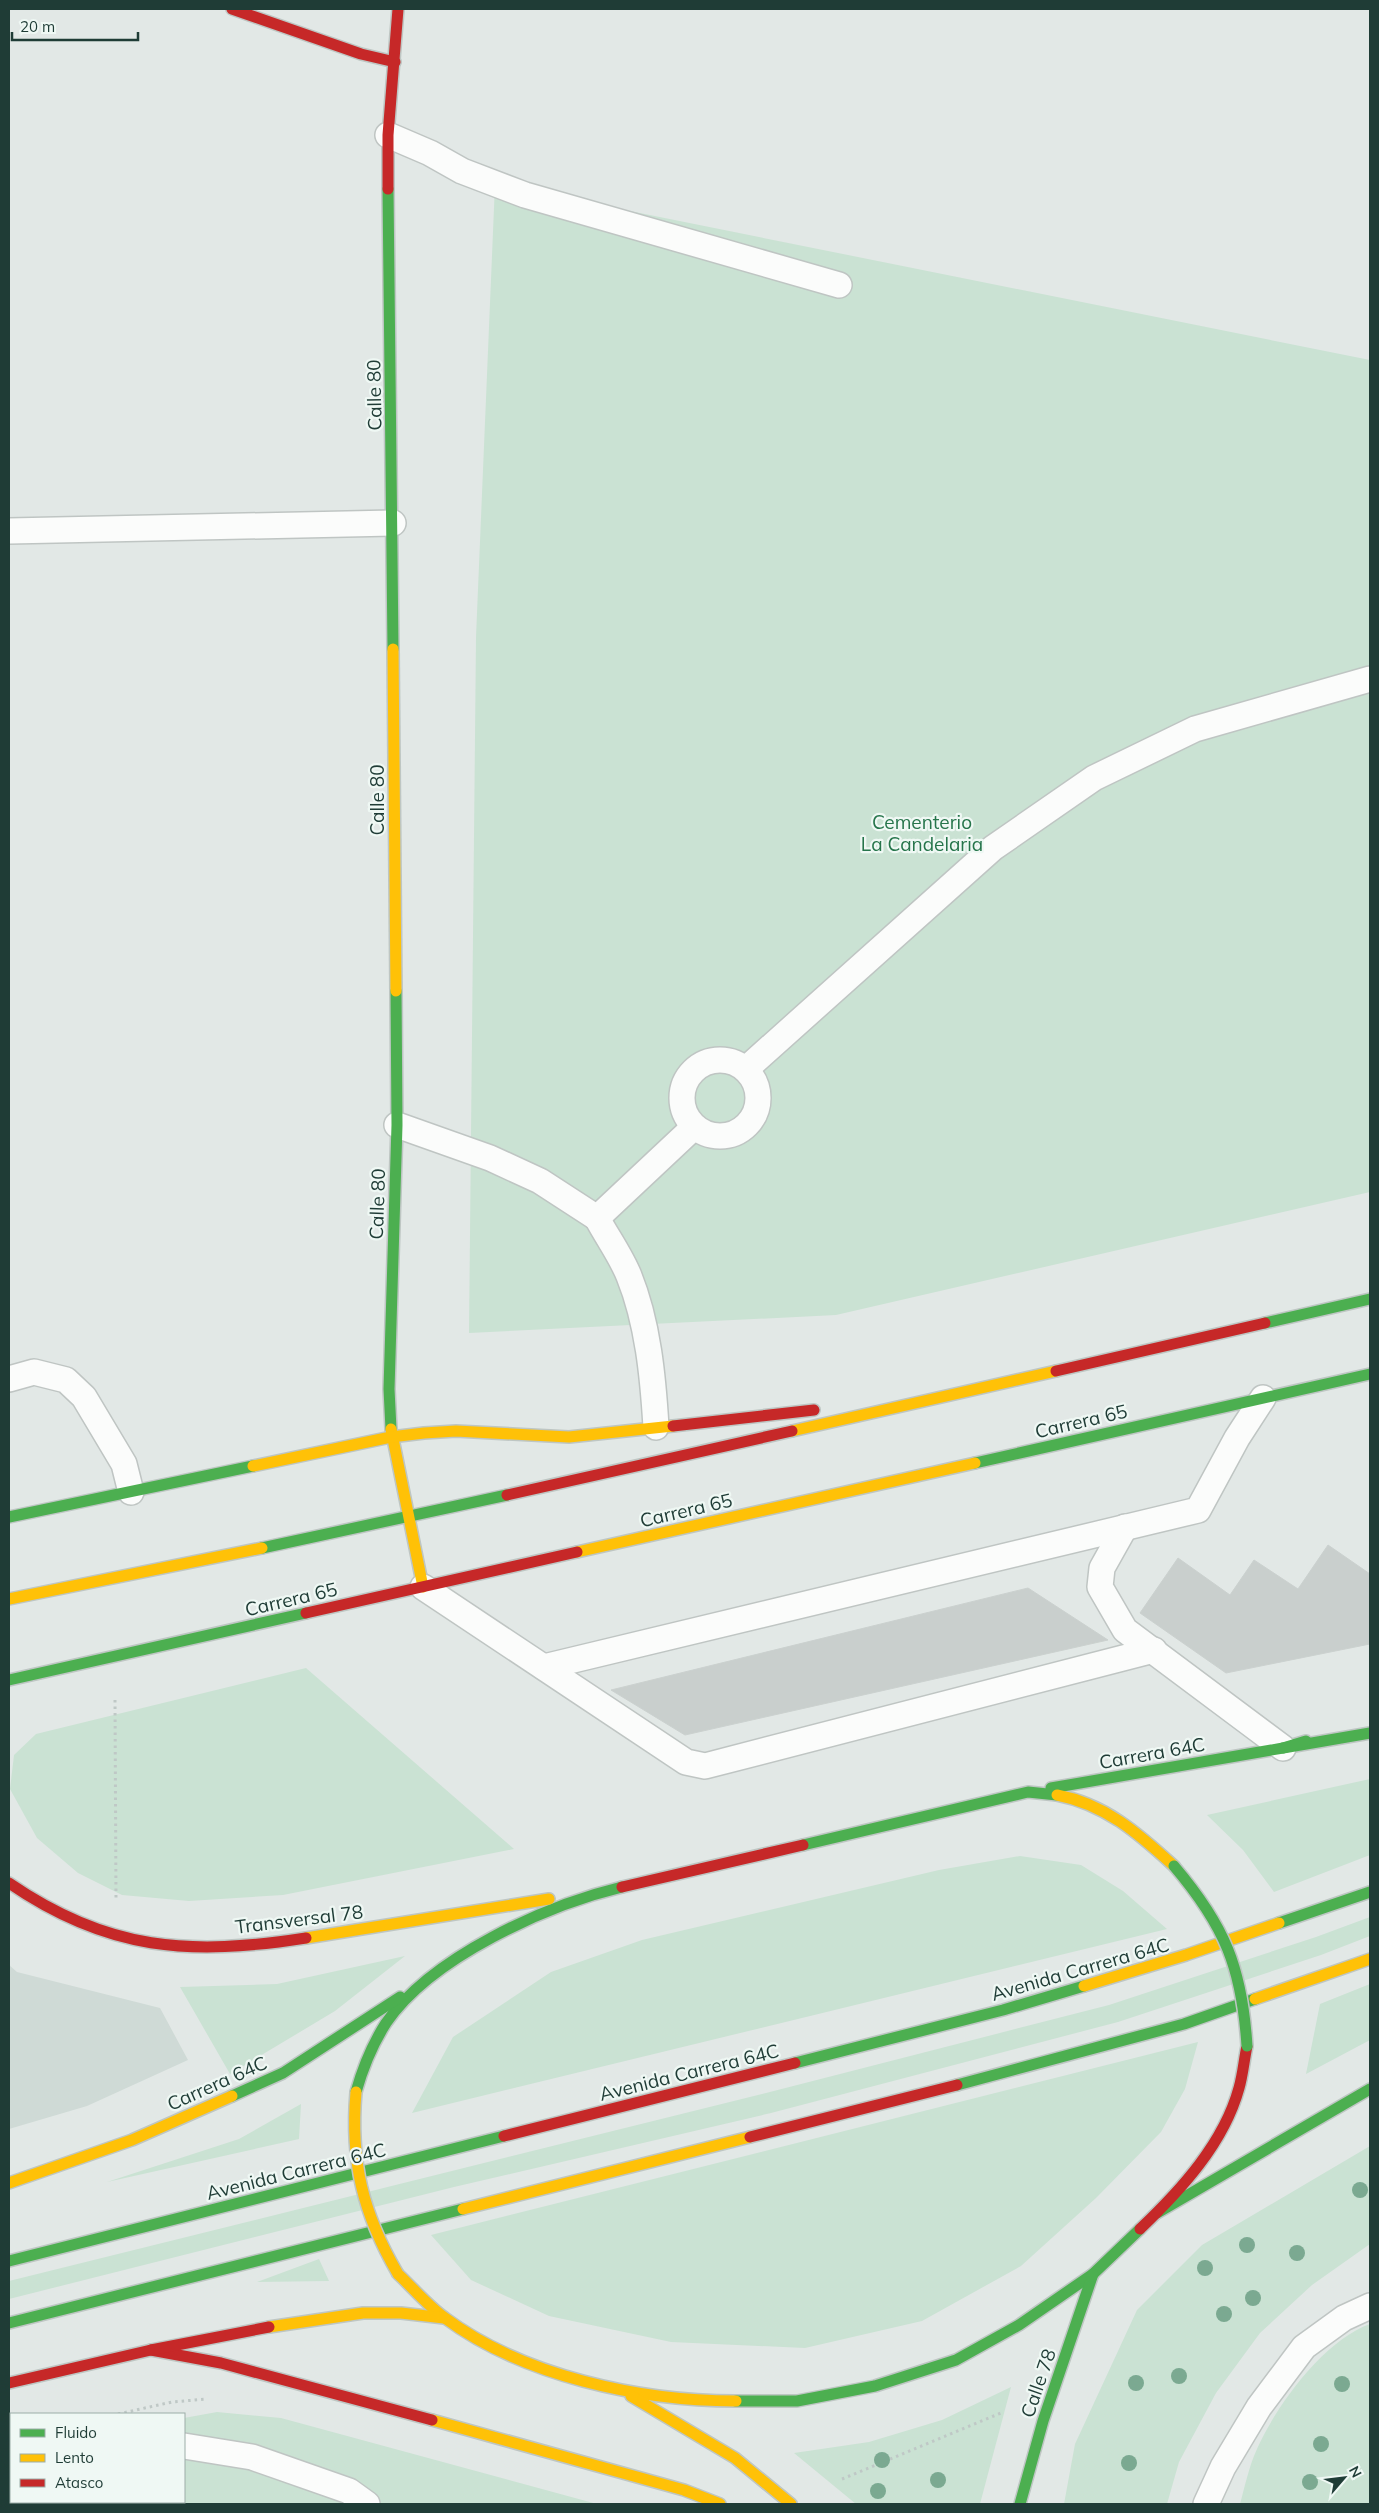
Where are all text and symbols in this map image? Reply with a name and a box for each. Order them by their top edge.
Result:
scale bar [12,10,139,42]
text: 20 m [20,17,55,36]
street label: Calle 80 [361,359,387,431]
street label: Calle 80 [365,764,389,836]
park label: Cementerio La Candelaria [861,810,983,856]
street label: Calle 80 [364,1168,390,1240]
street label: Carrera 65 [1032,1399,1130,1443]
street label: Carrera 65 [637,1488,735,1532]
street label: Carrera 65 [242,1577,340,1621]
street label: Carrera 64C [1097,1732,1207,1774]
street label: Transversal 78 [234,1899,364,1939]
street label: Avenida Carrera 64C [988,1932,1172,2006]
street label: Avenida Carrera 64C [597,2038,781,2106]
street label: Carrera 64C [163,2050,271,2116]
street label: Avenida Carrera 64C [204,2137,388,2205]
street label: Calle 78 [1015,2345,1061,2421]
legend [10,2413,185,2503]
text: Fluido [55,2423,97,2442]
text: Lento [55,2448,94,2467]
north arrow [1319,2453,1369,2503]
text: N [1345,2463,1366,2481]
text: Atasco [55,2473,103,2492]

